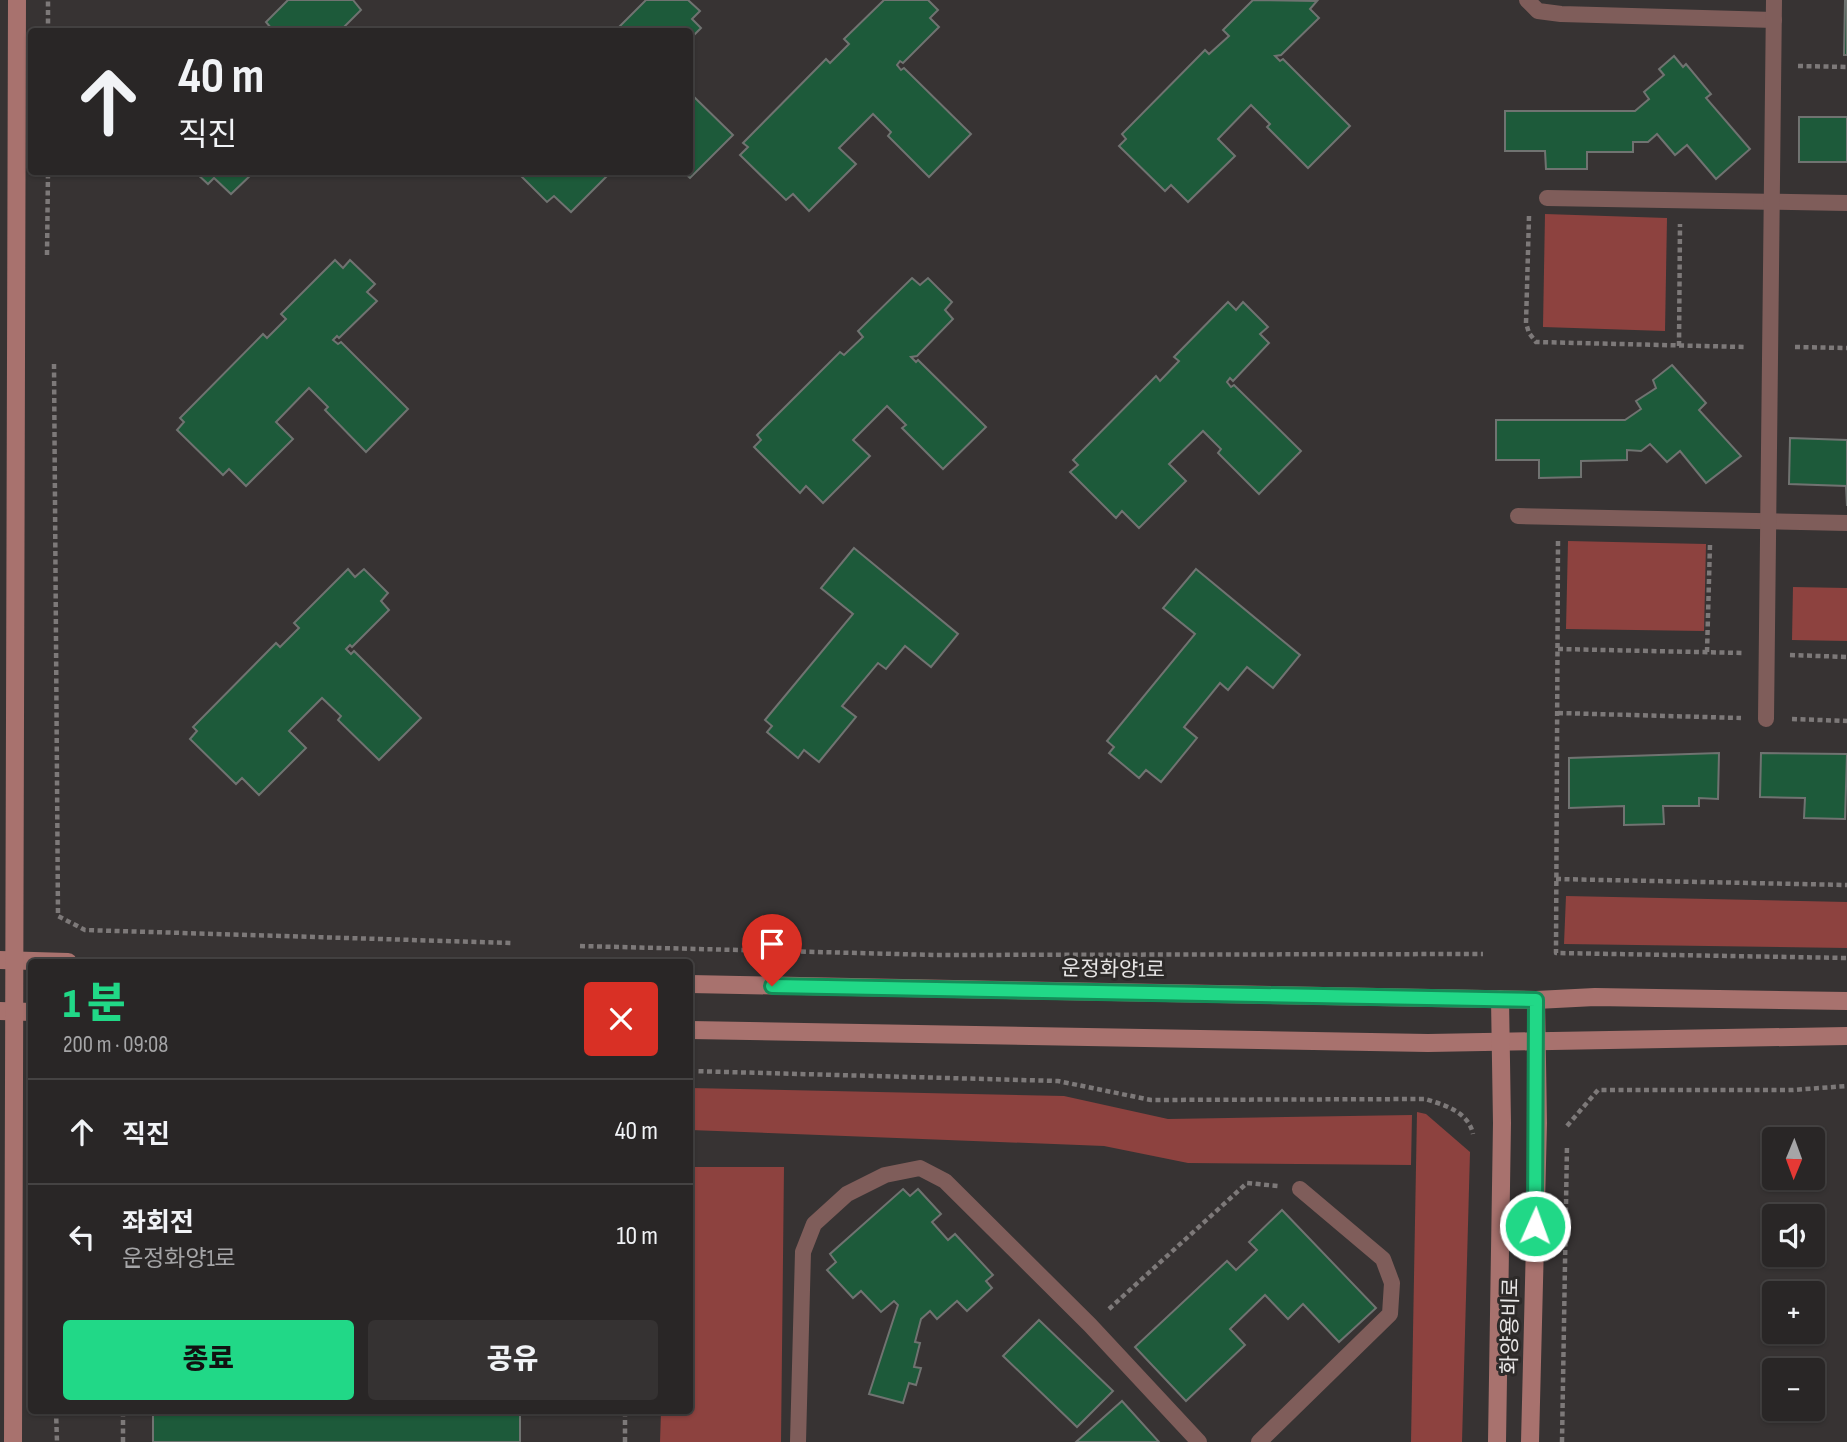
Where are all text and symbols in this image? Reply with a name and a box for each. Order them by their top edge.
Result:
text: 40 m [178,48,264,107]
icon: ahead [63,56,154,147]
text: 직진 [178,116,237,155]
pin [742,914,802,986]
icon: arrive [753,925,791,963]
street label: 운정화양1로 [1061,956,1165,983]
text: 1 분 [63,979,125,1030]
button: close [584,982,658,1056]
text: 200 m · 09:08 [63,1031,168,1059]
icon: ahead [63,1113,101,1151]
text: 40 m [615,1116,658,1147]
text: 직진 [122,1120,170,1151]
north arrow [1762,1127,1825,1190]
map controls [1762,1127,1825,1421]
position arrow [1498,1189,1572,1263]
button: sound [1762,1204,1825,1267]
text: 좌회전 [122,1208,194,1239]
icon: left [63,1218,101,1256]
text: 10 m [616,1221,658,1252]
text: 운정화양1로 [122,1245,236,1273]
street label: 화양용비로 [1497,1277,1524,1375]
button: + [1762,1281,1825,1344]
button: 종료 [63,1320,354,1400]
button: 공유 [368,1320,658,1400]
button: − [1762,1358,1825,1421]

